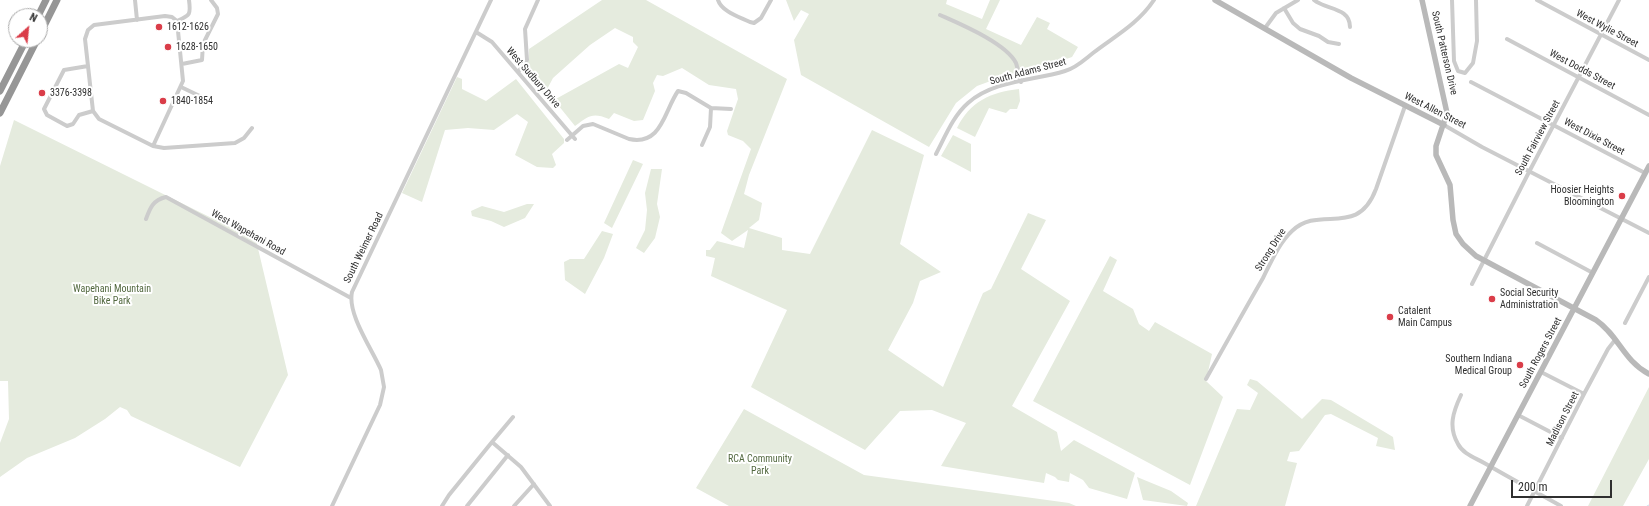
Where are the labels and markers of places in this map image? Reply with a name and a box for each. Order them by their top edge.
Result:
place label: 1612-1626 [167,21,209,33]
marker: 1612-1626 [154,22,164,32]
place label: 1628-1650 [176,41,218,53]
marker: 1628-1650 [163,42,173,52]
place label: 3376-3398 [50,87,92,99]
marker: 3376-3398 [37,88,47,98]
place label: 1840-1854 [171,95,213,107]
marker: 1840-1854 [158,96,168,106]
place label: Hoosier Heights Bloomington [1550,184,1614,208]
marker: Hoosier Heights Bloomington [1617,191,1627,201]
place label: Social Security Administration [1500,287,1558,310]
marker: Social Security Administration [1487,294,1497,304]
place label: Catalent Main Campus [1398,305,1452,328]
marker: Catalent Main Campus [1385,312,1395,322]
place label: Southern Indiana Medical Group [1445,353,1512,376]
marker: Southern Indiana Medical Group [1515,360,1525,370]

